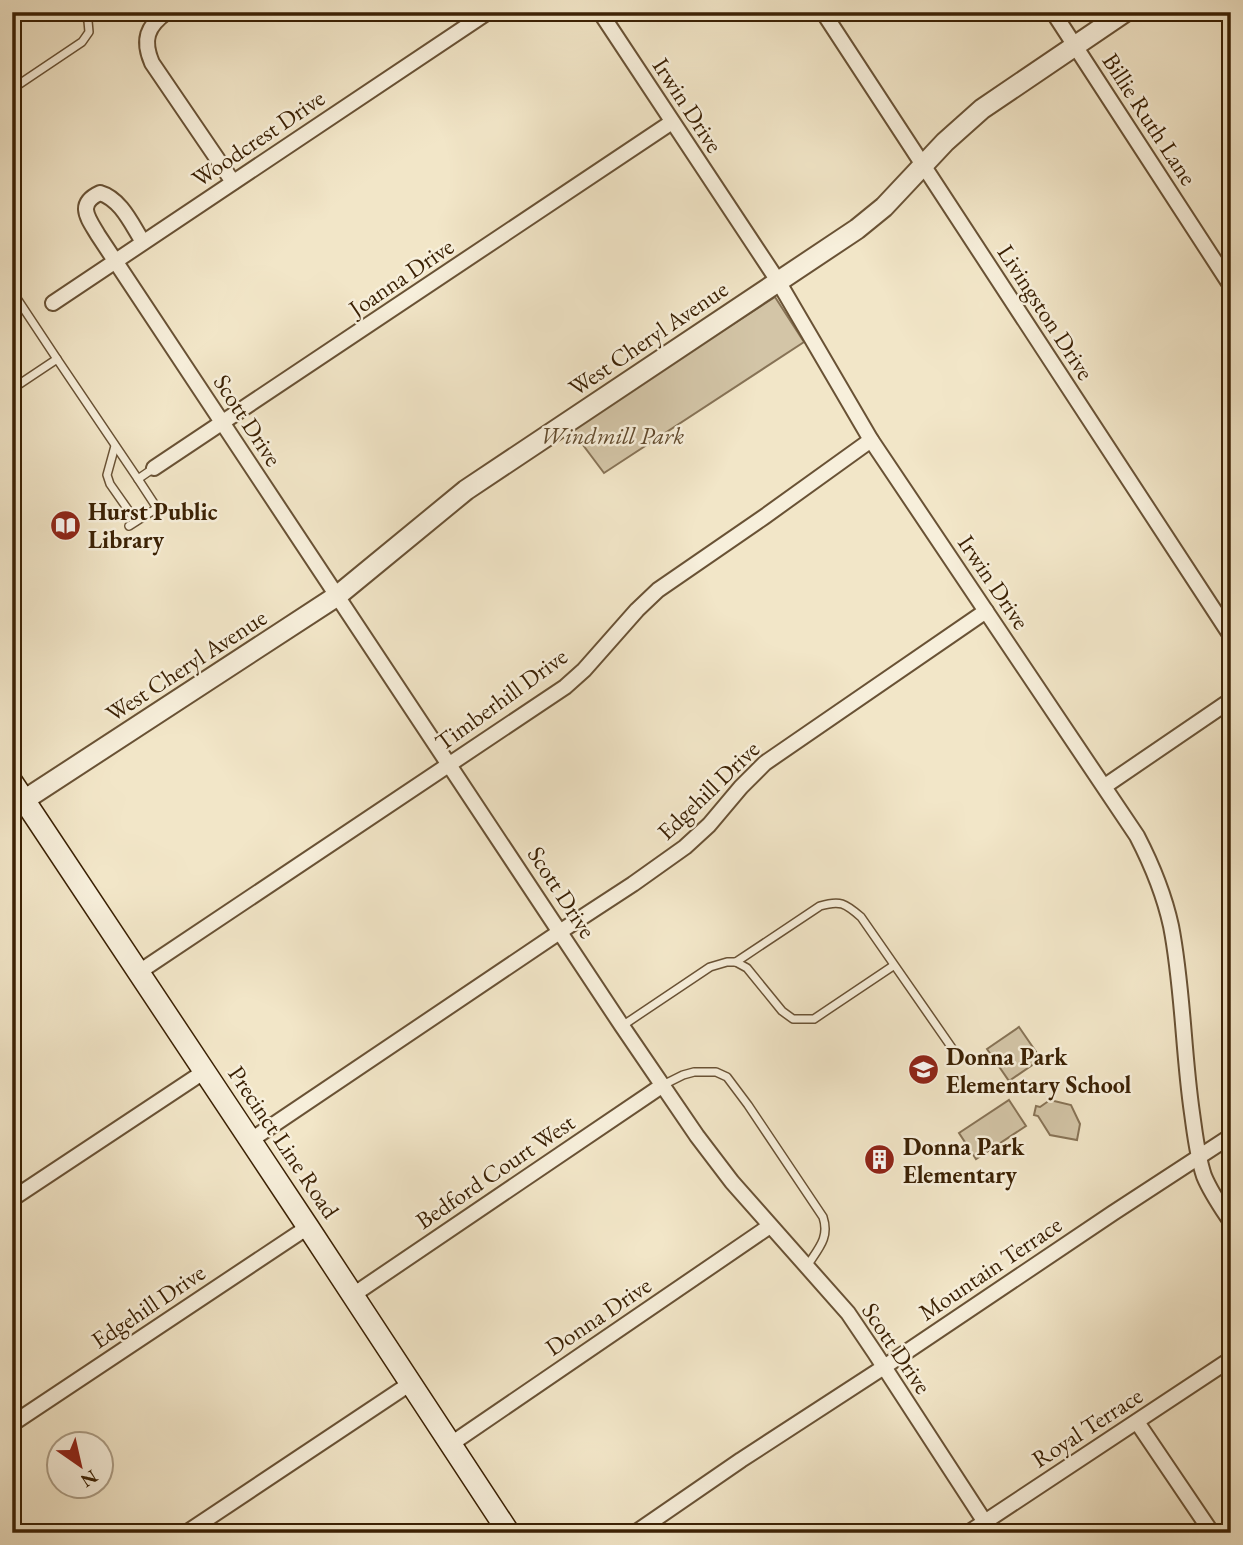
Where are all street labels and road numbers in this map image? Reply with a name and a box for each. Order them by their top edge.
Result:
street label: Billie Ruth Lane [1096,47,1204,191]
street label: Irwin Drive [646,52,730,158]
street label: Woodcrest Drive [186,82,330,194]
street label: Joanna Drive [341,231,459,325]
street label: Livingston Drive [991,238,1101,386]
street label: West Cheryl Avenue [562,273,734,403]
street label: Scott Drive [207,368,289,472]
street label: Irwin Drive [951,529,1037,635]
street label: West Cheryl Avenue [100,601,272,729]
street label: Timberhill Drive [429,641,573,757]
street label: Edgehill Drive [650,733,766,847]
street label: Scott Drive [521,840,603,944]
street label: Precinct Line Road [221,1060,347,1225]
street label: Bedford Court West [409,1106,581,1236]
street label: Mountain Terrace [913,1209,1067,1327]
street label: Edgehill Drive [85,1257,211,1355]
street label: Donna Drive [539,1269,657,1363]
street label: Scott Drive [855,1296,939,1400]
street label: Royal Terrace [1026,1380,1148,1474]

